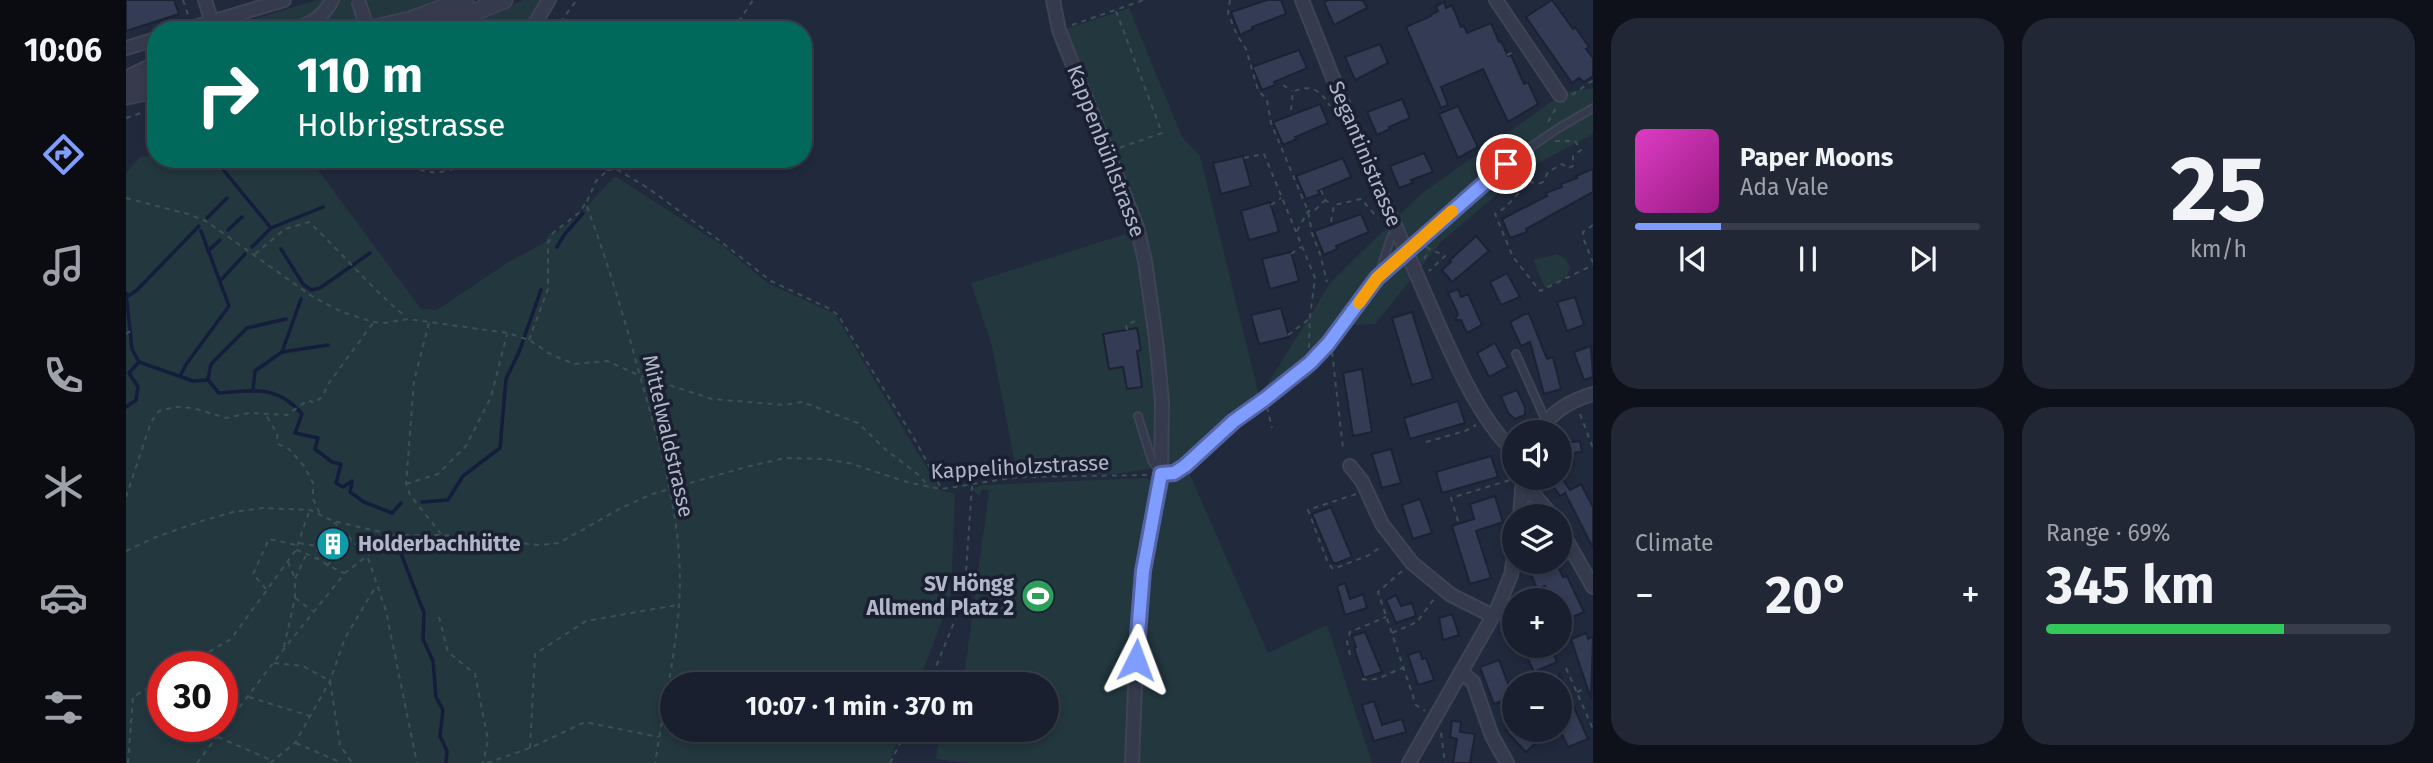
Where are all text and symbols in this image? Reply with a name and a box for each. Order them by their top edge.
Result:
text: 10:06 [24,31,102,69]
text: 110 m [297,46,423,105]
icon: right [182,49,273,140]
street label: Kappenbühlstrasse [1061,61,1151,241]
street label: Segantinistrasse [1323,77,1407,231]
text: Holbrigstrasse [297,106,505,144]
icon: directions [39,130,88,179]
pin [1476,134,1536,194]
text: 25 [2171,135,2266,244]
text: Paper Moons [1740,142,1893,173]
icon: arrive [1487,145,1525,183]
text: Ada Vale [1740,173,1829,201]
text: km/h [2190,235,2247,263]
icon: previous [1674,240,1712,278]
icon: pause [1789,240,1827,278]
icon: next [1904,240,1942,278]
icon: music [39,241,88,290]
icon: phone [39,351,88,400]
street label: Mittelwaldstrasse [637,352,699,520]
map controls [1502,420,1572,742]
button: sound [1502,420,1572,490]
street label: Kappeliholzstrasse [930,449,1110,485]
icon: climate [39,462,88,511]
button: layers [1502,504,1572,574]
text: Range · 69% [2046,519,2171,547]
building icon: Holderbachhütte [314,525,352,563]
text: Climate [1635,529,1714,557]
place label: Holderbachhütte [358,531,521,557]
text: 345 km [2046,554,2215,617]
text: 20° [1765,564,1850,627]
place label: SV Höngg Allmend Platz 2 [865,571,1014,621]
text: − [1635,572,1654,618]
text: + [1961,572,1980,618]
icon: car [39,573,88,622]
sports icon: SV Höngg Allmend Platz 2 [1019,577,1057,615]
button: + [1502,588,1572,658]
position arrow [1099,623,1173,697]
speed limit sign: 30 [147,651,238,742]
button: − [1502,672,1572,742]
icon: filters [39,683,88,732]
text: 10:07 · 1 min · 370 m [745,691,974,722]

